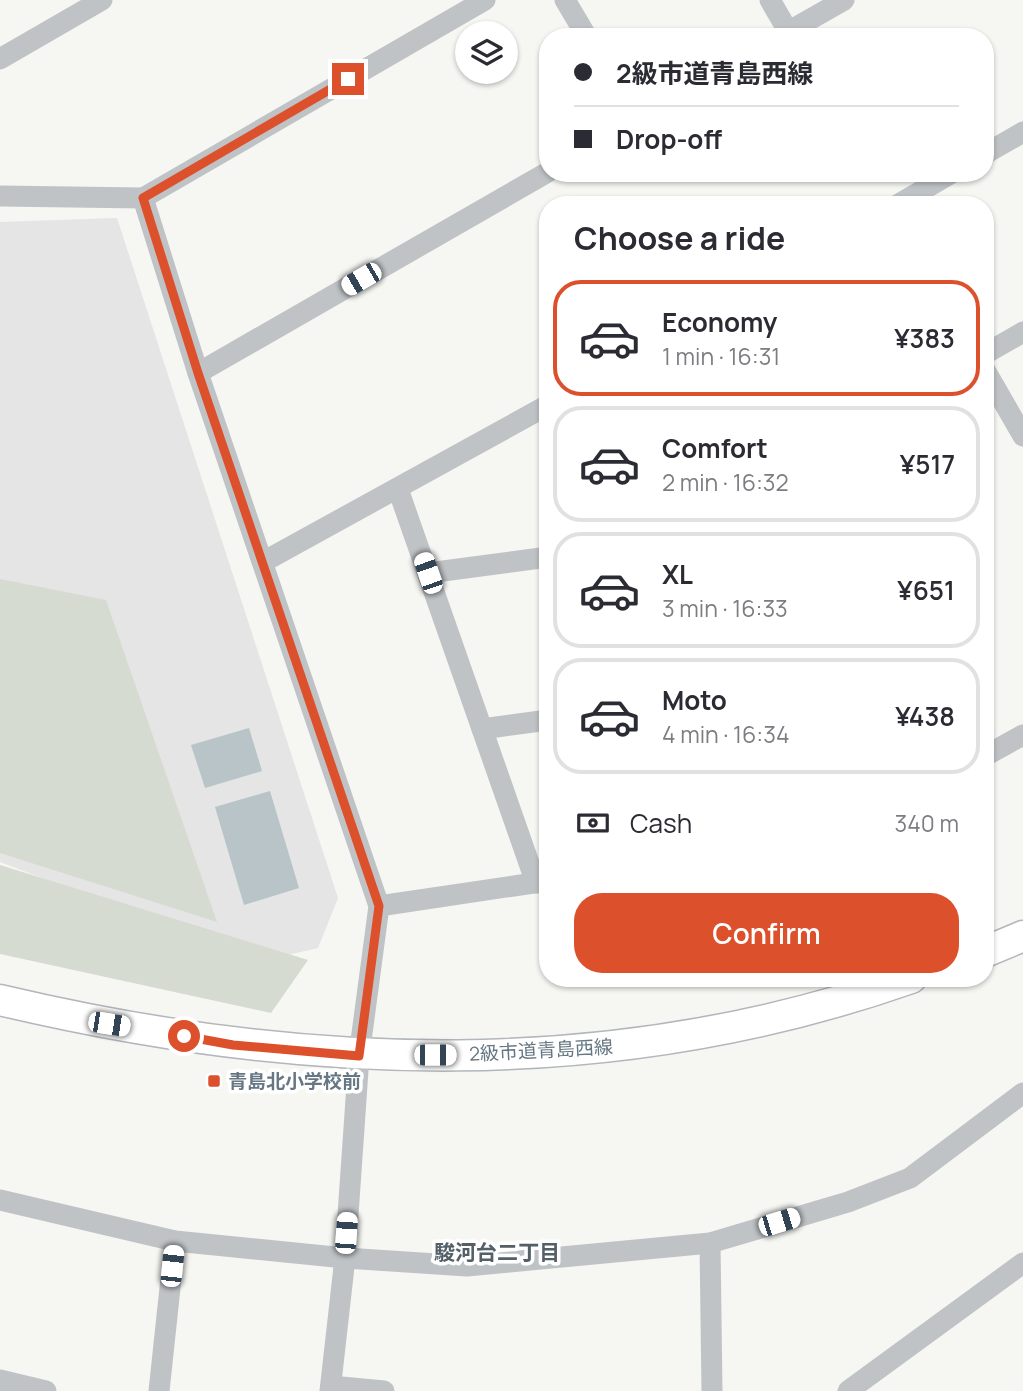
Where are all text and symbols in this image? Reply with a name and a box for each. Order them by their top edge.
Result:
map controls [455,21,518,84]
button: layers [455,21,518,84]
text: 2級市道青島西線 [616,55,813,91]
route end [332,63,364,95]
text: Drop-off [616,121,722,157]
text: Choose a ride [574,216,785,260]
car [338,259,385,299]
text: Economy [662,304,777,340]
icon: car [578,307,641,370]
text: ¥383 [894,320,955,356]
text: 1 min · 16:31 [662,340,780,372]
text: Comfort [662,430,768,466]
icon: car [578,433,641,496]
text: ¥517 [900,446,955,482]
text: 2 min · 16:32 [662,466,789,498]
car [412,550,445,596]
text: XL [662,556,693,592]
icon: car [578,559,641,622]
text: ¥651 [897,572,955,608]
text: 3 min · 16:33 [662,592,788,624]
text: Moto [662,682,727,718]
icon: car [578,685,641,748]
text: ¥438 [895,698,955,734]
text: 4 min · 16:34 [662,718,790,750]
icon: cash [574,804,612,842]
text: Cash [630,805,692,841]
text: 340 m [895,807,959,839]
button: Confirm [574,893,959,973]
car [87,1010,132,1038]
route start [168,1020,200,1052]
street label: 2級市道青島西線 [468,1033,614,1067]
car [415,1045,457,1066]
place label: 青島北小学校前 [228,1068,361,1094]
marker: 青島北小学校前 [206,1073,222,1089]
car [756,1206,803,1238]
car [335,1211,358,1255]
district label: 駿河台二丁目 [434,1238,560,1266]
car [160,1244,185,1288]

